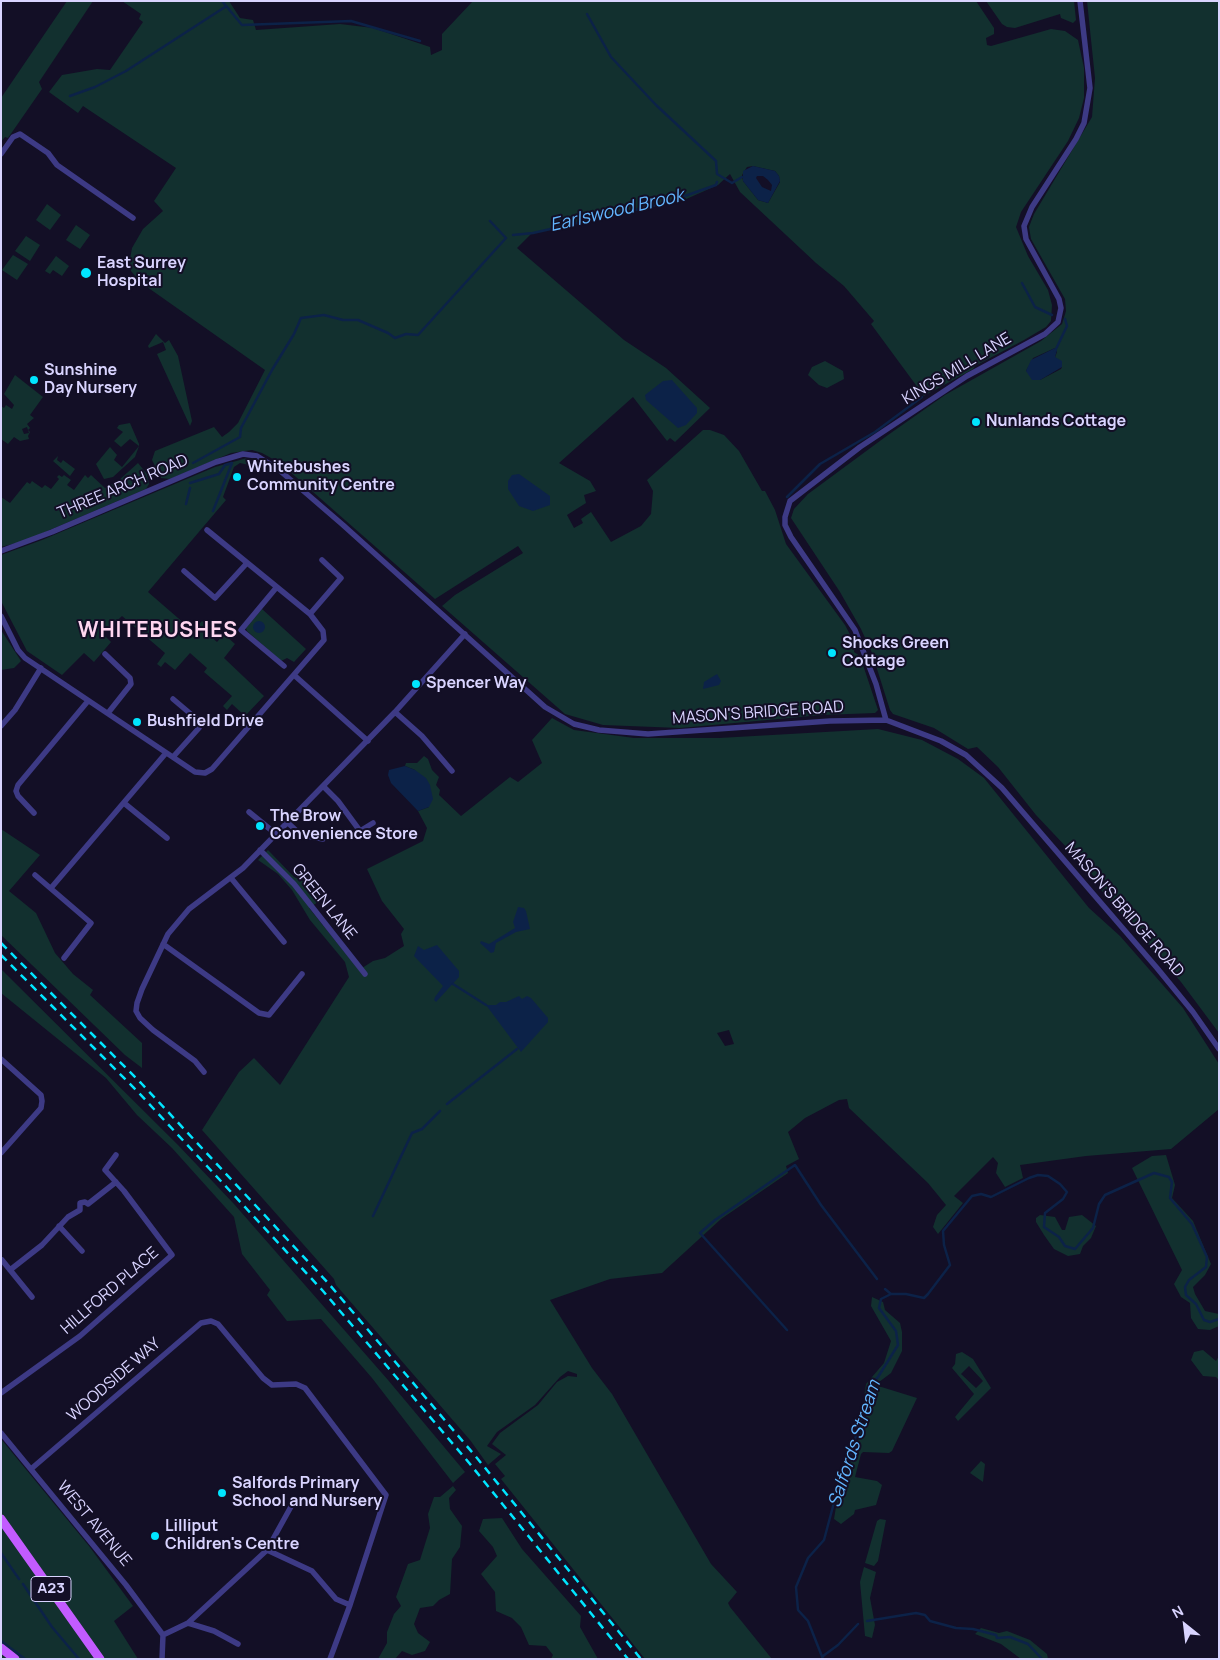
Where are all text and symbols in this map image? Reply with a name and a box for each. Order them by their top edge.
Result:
water label: Earlswood Brook [548,185,686,237]
place label: East Surrey Hospital [97,254,186,292]
marker: East Surrey Hospital [79,266,93,280]
street label: KINGS MILL LANE [899,329,1015,409]
place label: Sunshine Day Nursery [44,361,137,399]
marker: Sunshine Day Nursery [28,374,40,386]
place label: Nunlands Cottage [986,412,1126,432]
marker: Nunlands Cottage [970,416,982,428]
street label: THREE ARCH ROAD [55,451,191,523]
place label: Whitebushes Community Centre [247,458,395,496]
marker: Whitebushes Community Centre [231,471,243,483]
district label: WHITEBUSHES [77,618,239,644]
place label: Shocks Green Cottage [842,634,949,672]
marker: Shocks Green Cottage [826,647,838,659]
place label: Spencer Way [426,674,526,694]
marker: Spencer Way [410,678,422,690]
street label: MASON'S BRIDGE ROAD [672,697,844,729]
place label: Bushfield Drive [147,712,264,732]
marker: Bushfield Drive [131,716,143,728]
place label: The Brow Convenience Store [270,807,418,845]
marker: The Brow Convenience Store [254,820,266,832]
street label: MASON'S BRIDGE ROAD [1060,839,1188,981]
street label: GREEN LANE [288,860,360,944]
street label: HILLFORD PLACE [57,1243,163,1339]
street label: WOODSIDE WAY [64,1334,164,1426]
water label: Salfords Stream [824,1378,886,1510]
place label: Salfords Primary School and Nursery [232,1474,382,1512]
street label: WEST AVENUE [53,1477,135,1571]
marker: Salfords Primary School and Nursery [216,1487,228,1499]
place label: Lilliput Children's Centre [165,1517,299,1555]
marker: Lilliput Children's Centre [149,1530,161,1542]
road number: A23 [31,1576,71,1602]
north arrow [1160,1600,1210,1650]
text: N [1168,1601,1186,1622]

